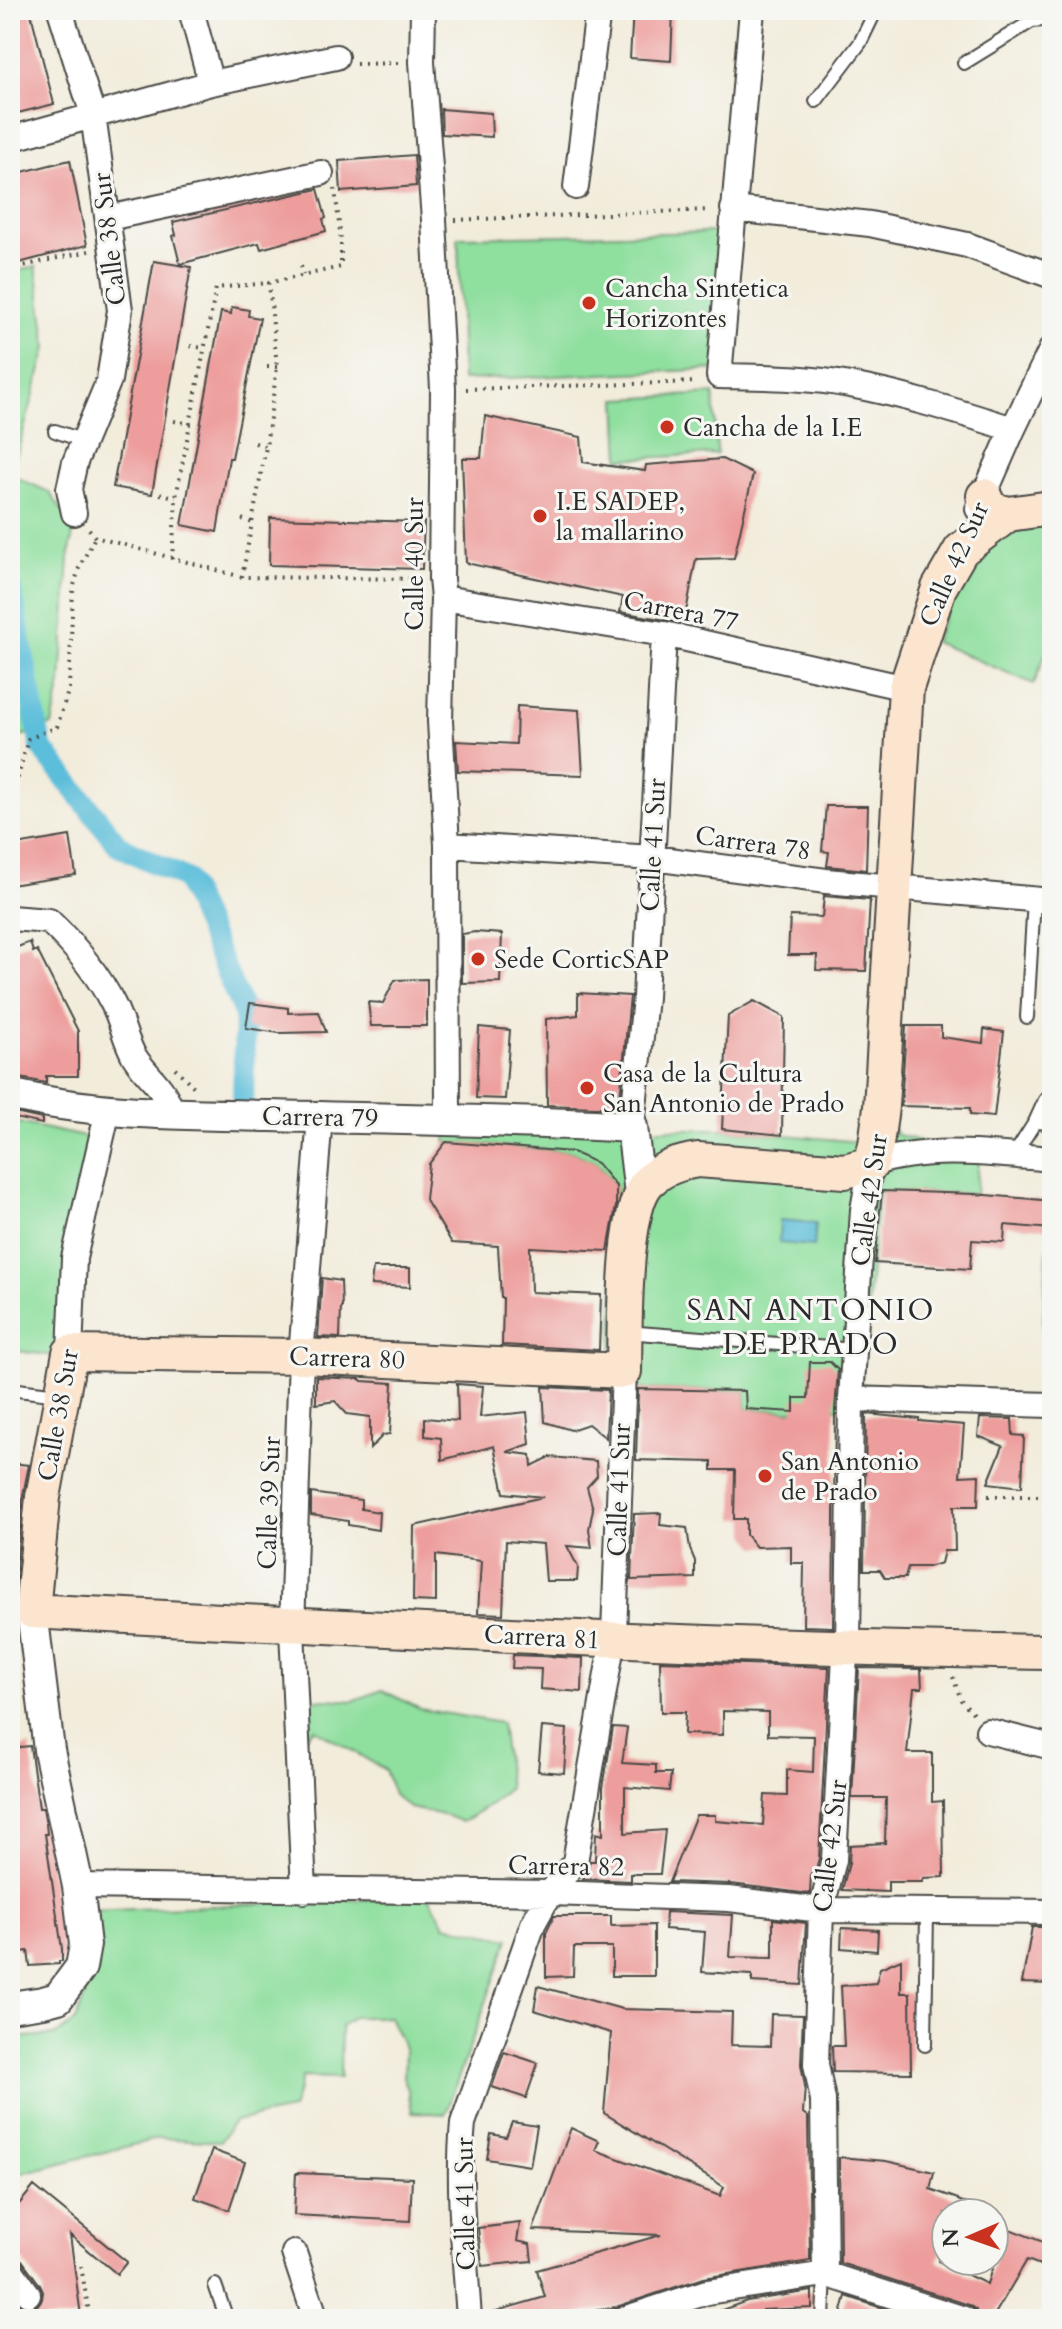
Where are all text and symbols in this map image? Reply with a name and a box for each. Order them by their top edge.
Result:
street label: Calle 38 Sur [83,170,135,307]
place label: Cancha Sintetica Horizontes [605,271,789,336]
marker: Cancha Sintetica Horizontes [580,294,598,312]
place label: Cancha de la I.E [683,410,862,445]
marker: Cancha de la I.E [658,418,676,436]
place label: I.E SADEP, la mallarino [556,484,685,549]
street label: Calle 42 Sur [911,495,997,632]
street label: Calle 40 Sur [397,497,432,631]
marker: I.E SADEP, la mallarino [531,507,549,525]
street label: Carrera 77 [621,583,741,639]
street label: Calle 41 Sur [632,777,674,913]
street label: Carrera 78 [693,818,813,868]
place label: Sede CorticSAP [494,942,669,977]
marker: Sede CorticSAP [469,950,487,968]
place label: Casa de la Cultura San Antonio de Prado [603,1056,844,1121]
marker: Casa de la Cultura San Antonio de Prado [578,1079,596,1097]
street label: Carrera 79 [262,1098,378,1136]
street label: Calle 42 Sur [842,1131,896,1269]
district label: SAN ANTONIO DE PRADO [687,1290,935,1365]
street label: Carrera 80 [288,1338,406,1378]
street label: Calle 38 Sur [29,1346,87,1484]
street label: Calle 41 Sur [599,1422,639,1557]
street label: Calle 39 Sur [249,1435,289,1570]
place label: San Antonio de Prado [781,1444,919,1509]
marker: San Antonio de Prado [756,1467,774,1485]
street label: Carrera 81 [483,1616,601,1658]
street label: Calle 42 Sur [804,1777,856,1914]
street label: Carrera 82 [508,1847,624,1885]
street label: Calle 41 Sur [446,2136,484,2271]
north arrow [930,2197,1010,2277]
text: N [936,2228,966,2248]

